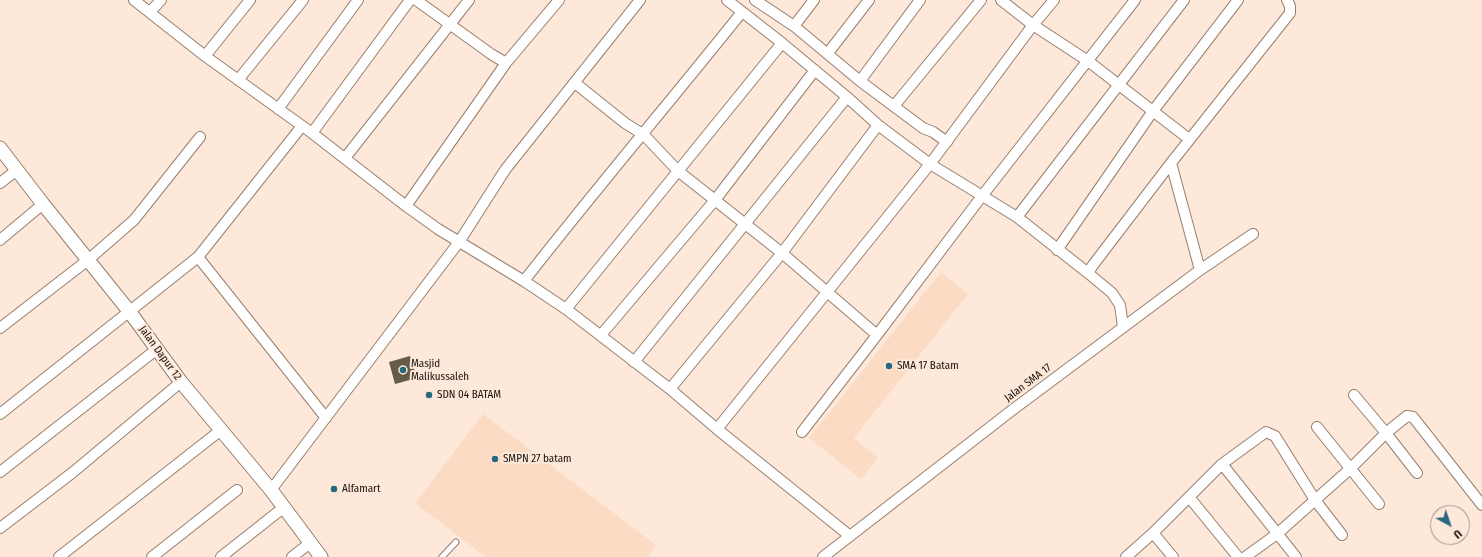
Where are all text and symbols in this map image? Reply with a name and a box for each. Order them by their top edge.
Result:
street label: Jalan Dapur 12 [136,323,184,383]
place label: Masjid Malikussaleh [411,357,469,383]
place label: SMA 17 Batam [897,359,959,373]
marker: SMA 17 Batam [884,361,894,371]
street label: Jalan SMA 17 [1002,361,1054,405]
marker: Masjid Malikussaleh [398,365,408,375]
place label: SDN 04 BATAM [437,388,501,402]
marker: SDN 04 BATAM [424,390,434,400]
place label: SMPN 27 batam [503,452,572,466]
marker: SMPN 27 batam [490,454,500,464]
place label: Alfamart [342,482,380,496]
marker: Alfamart [329,484,339,494]
north arrow [1430,505,1470,545]
text: U [1451,527,1464,541]

